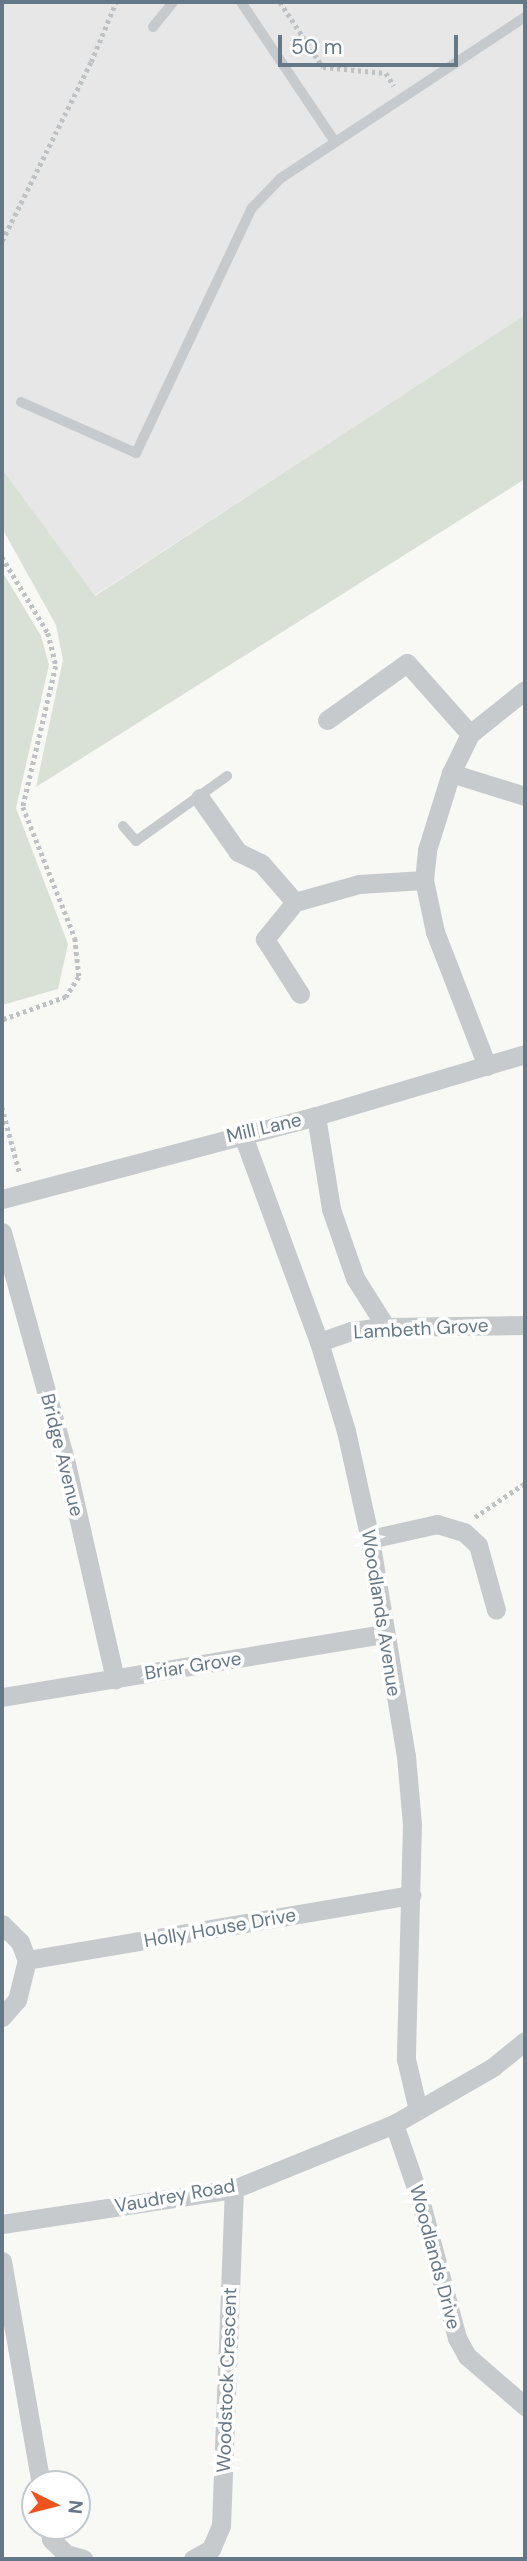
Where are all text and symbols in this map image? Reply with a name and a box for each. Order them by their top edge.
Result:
scale bar [282,21,462,65]
text: 50 m [291,33,342,61]
street label: Mill Lane [224,1108,304,1148]
street label: Lambeth Grove [353,1314,489,1344]
street label: Bridge Avenue [36,1391,88,1519]
street label: Woodlands Avenue [357,1528,405,1698]
street label: Briar Grove [143,1647,243,1685]
street label: Holly House Drive [142,1903,298,1953]
street label: Vaudrey Road [113,2174,237,2218]
street label: Woodlands Drive [405,2182,465,2332]
street label: Woodstock Crescent [212,2287,242,2473]
north arrow [21,2470,91,2540]
text: N [62,2499,89,2515]

